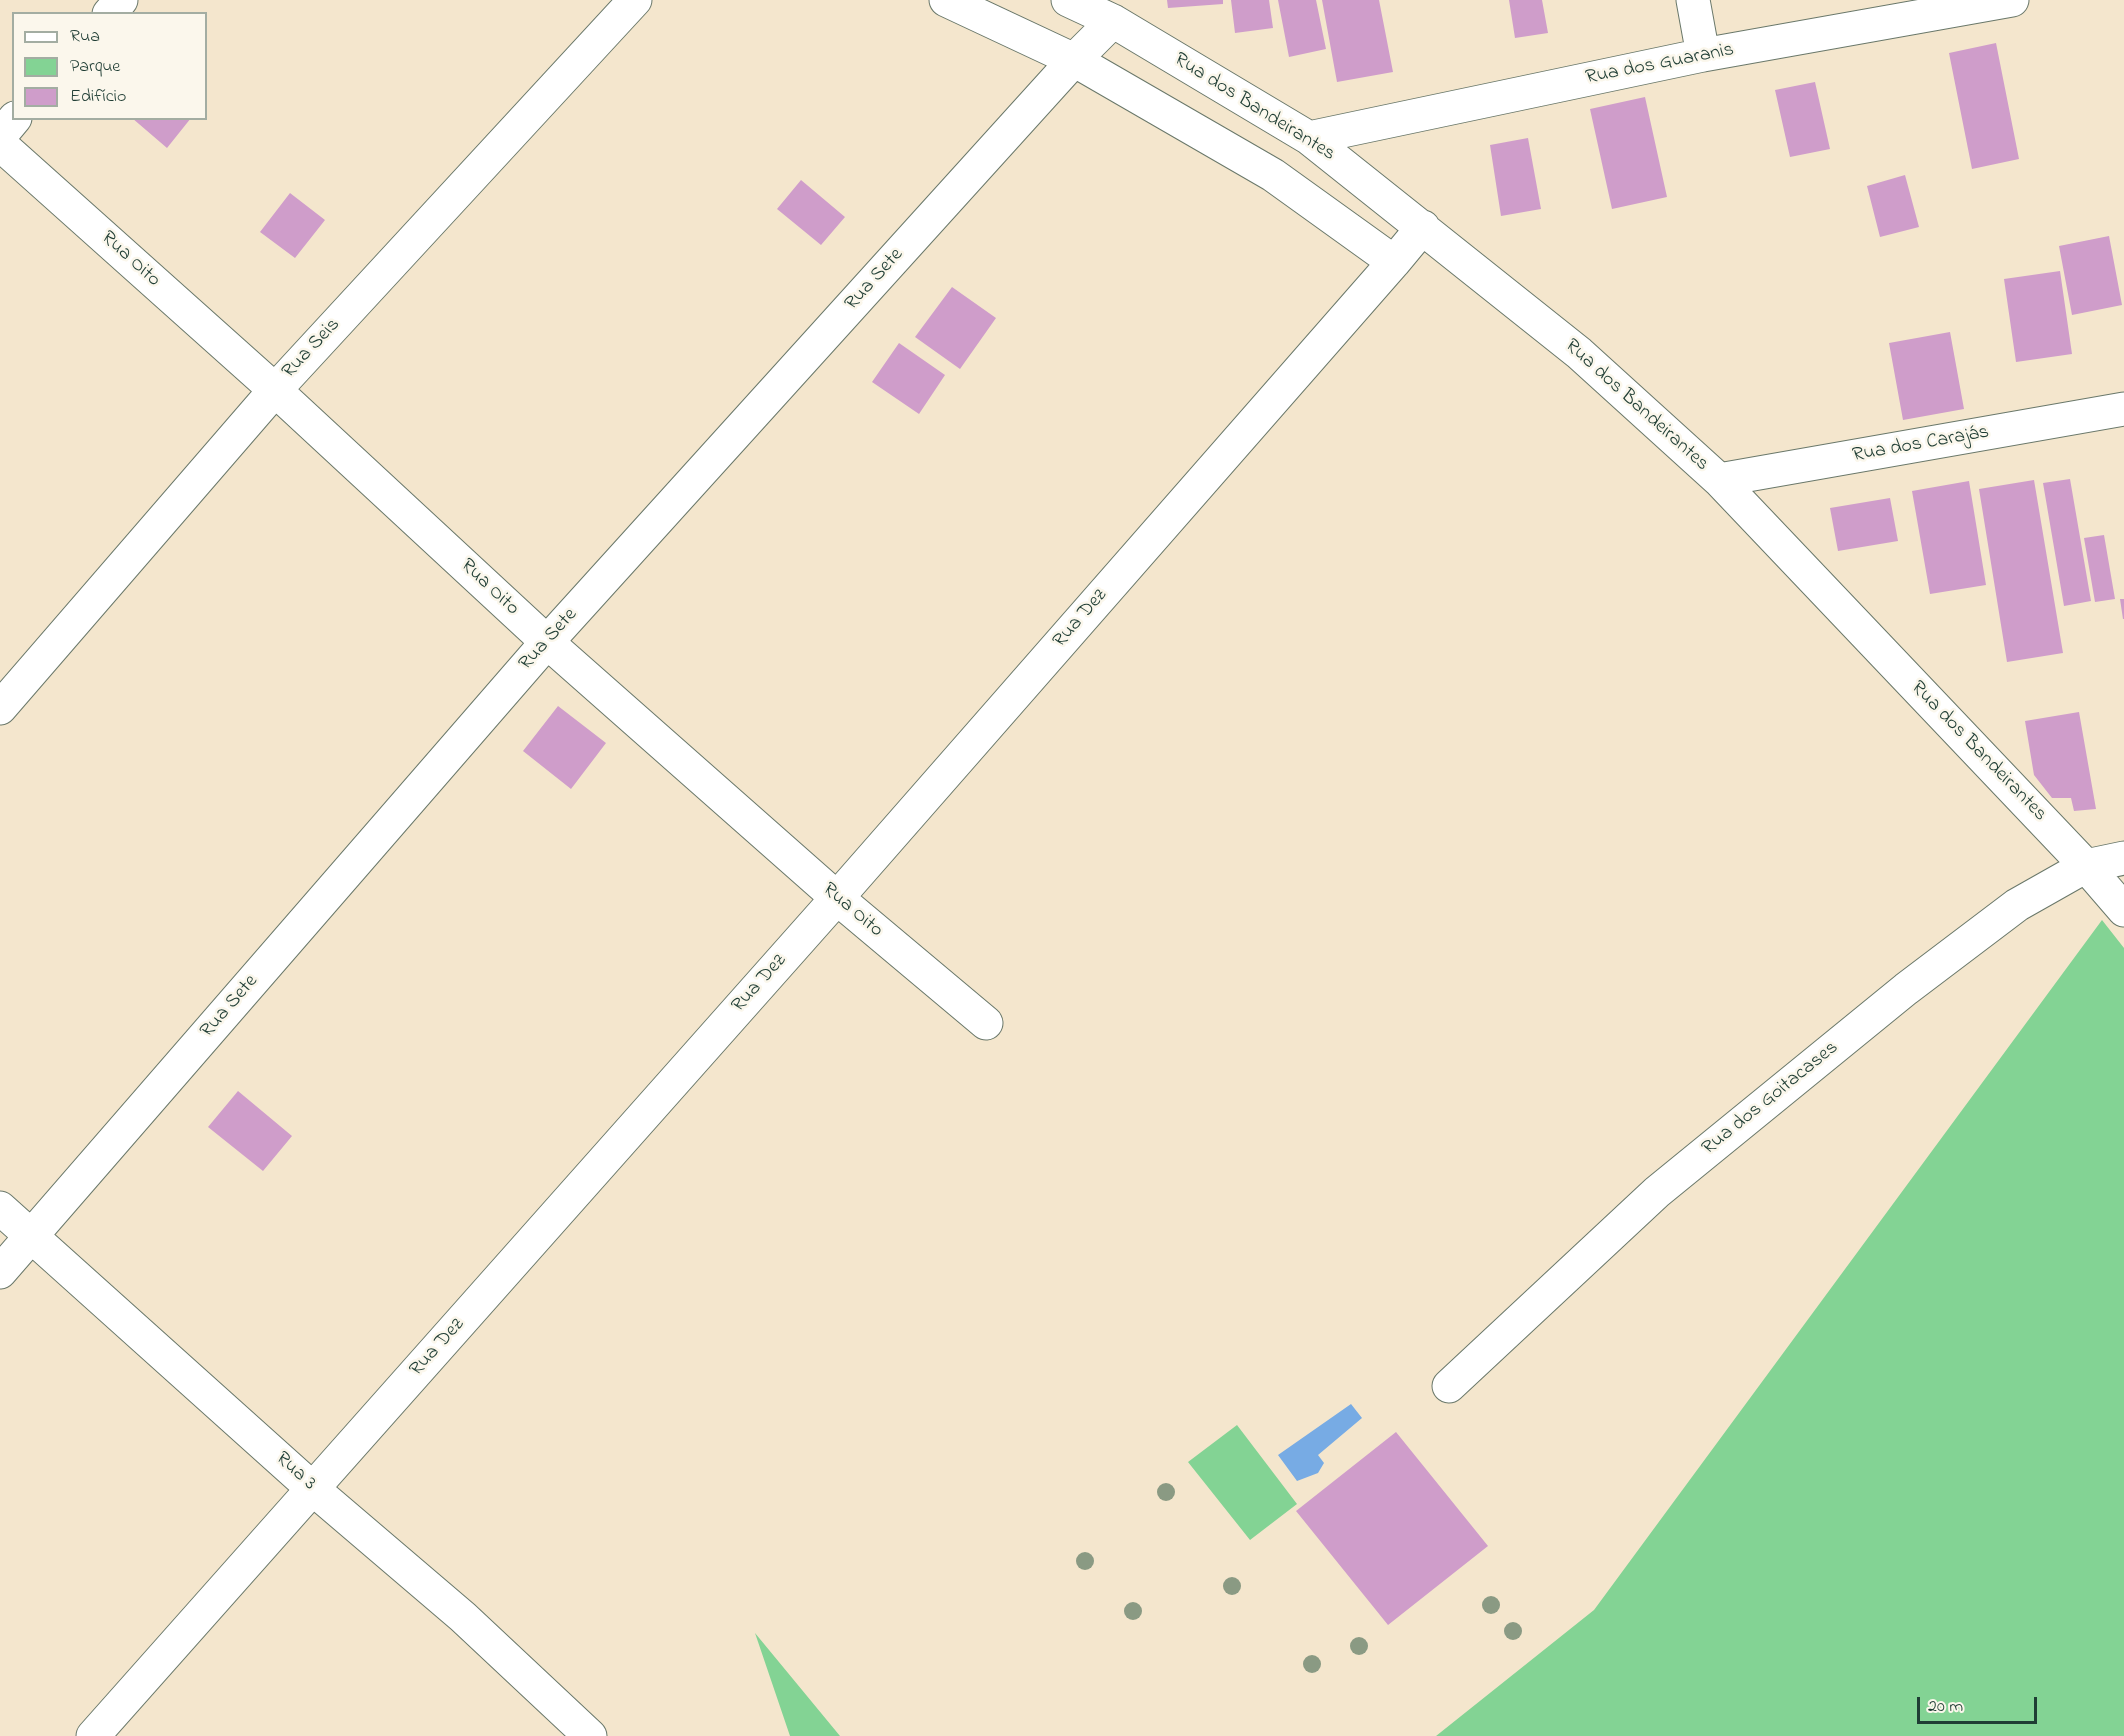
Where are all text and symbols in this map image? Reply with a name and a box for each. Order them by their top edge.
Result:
legend [12,12,207,120]
text: Rua [70,24,100,50]
street label: Rua dos Guaranis [1584,39,1736,91]
street label: Rua dos Bandeirantes [1169,49,1339,167]
text: Parque [70,54,120,80]
text: Edifício [70,84,126,110]
street label: Rua Oito [95,227,165,293]
street label: Rua Sete [841,244,909,316]
street label: Rua Seis [278,314,346,384]
street label: Rua dos Bandeirantes [1559,335,1713,477]
street label: Rua dos Carajás [1851,421,1991,469]
street label: Rua Oito [454,555,524,621]
street label: Rua Dez [1049,585,1113,653]
street label: Rua Sete [515,604,583,676]
street label: Rua dos Bandeirantes [1905,677,2051,827]
street label: Rua Oito [817,879,887,943]
street label: Rua Dez [728,950,792,1018]
street label: Rua Sete [196,971,264,1043]
street label: Rua dos Goitacases [1698,1037,1844,1161]
street label: Rua Dez [406,1314,470,1382]
street label: Rua 3 [270,1448,320,1496]
scale bar [1920,1685,2040,1723]
text: 20 m [1928,1694,1963,1720]

